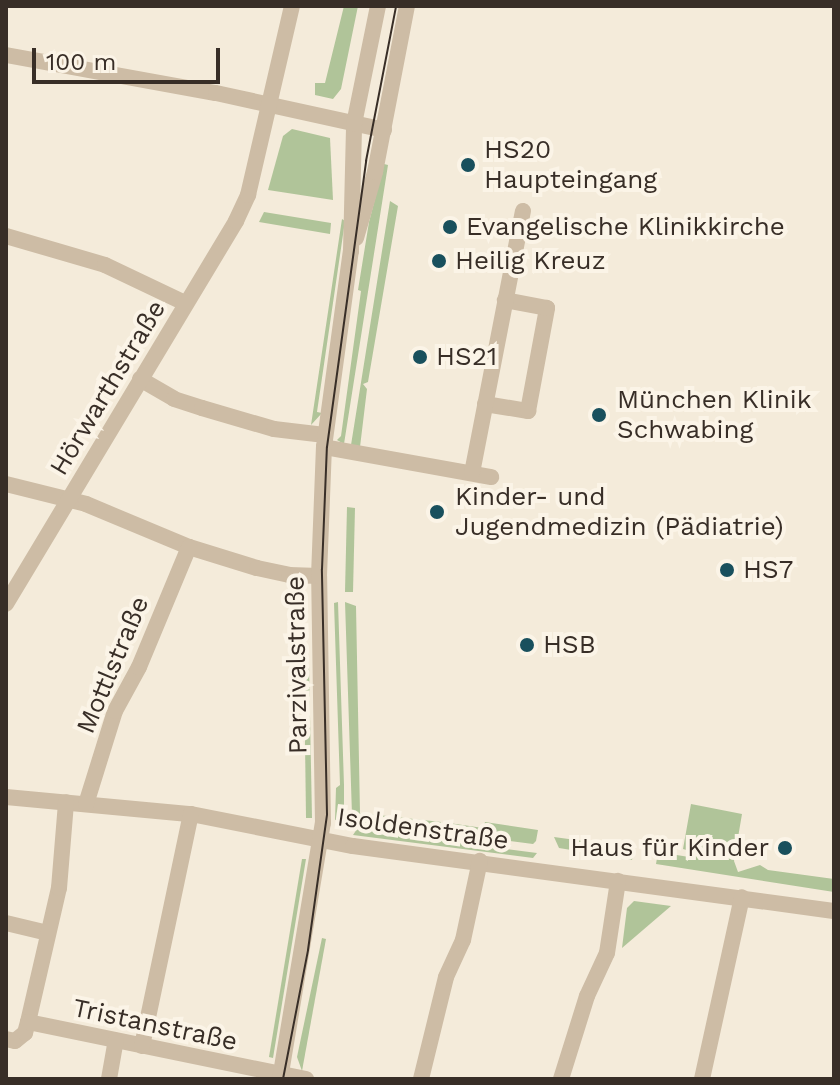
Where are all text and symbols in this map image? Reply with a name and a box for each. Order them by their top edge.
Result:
scale bar [36,32,224,82]
text: 100 m [46,48,116,76]
place label: HS20 Haupteingang [484,134,657,196]
marker: HS20 Haupteingang [459,156,477,174]
place label: Evangelische Klinikkirche [466,211,785,243]
marker: Evangelische Klinikkirche [441,218,459,236]
place label: Heilig Kreuz [455,245,606,277]
marker: Heilig Kreuz [430,252,448,270]
street label: Hörwarthstraße [43,295,173,481]
place label: HS21 [436,341,497,373]
marker: HS21 [411,348,429,366]
place label: München Klinik Schwabing [617,384,811,446]
marker: München Klinik Schwabing [588,404,610,426]
place label: Kinder- und Jugendmedizin (Pädiatrie) [455,481,784,542]
marker: Kinder- und Jugendmedizin (Pädiatrie) [426,501,448,523]
place label: HS7 [743,554,793,586]
marker: HS7 [718,561,736,579]
street label: Parzivalstraße [280,576,314,754]
street label: Mottlstraße [70,592,156,738]
place label: HSB [543,629,596,661]
marker: HSB [518,636,536,654]
street label: Isoldenstraße [335,802,511,856]
place label: Haus für Kinder [569,832,769,864]
marker: Haus für Kinder [776,839,794,857]
street label: Tristanstraße [70,992,240,1058]

